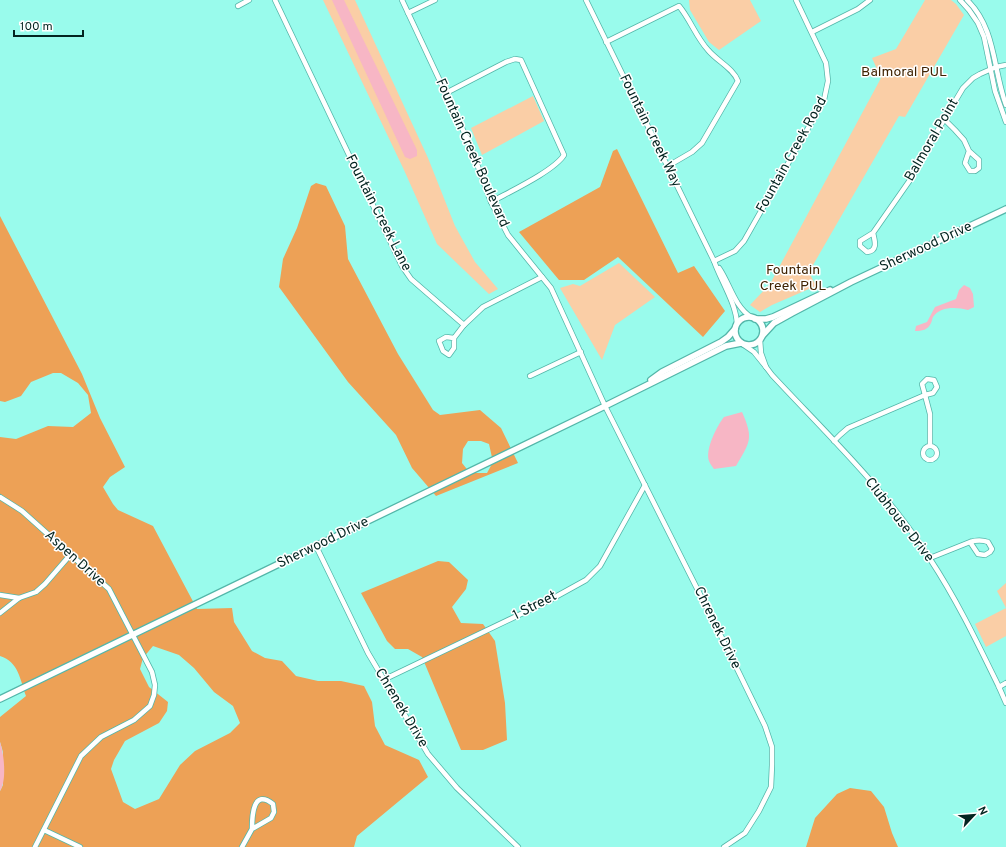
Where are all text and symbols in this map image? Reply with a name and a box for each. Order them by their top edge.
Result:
scale bar [14,12,83,38]
text: 100 m [20,19,53,35]
park label: Balmoral PUL [861,64,947,81]
street label: Fountain Creek Way [615,72,685,190]
street label: Fountain Creek Boulevard [431,76,513,230]
street label: Fountain Creek Road [753,94,831,216]
street label: Balmoral Point [901,96,963,184]
street label: Fountain Creek Lane [341,152,415,274]
street label: Sherwood Drive [877,218,975,276]
park label: Fountain Creek PUL [760,262,826,295]
street label: Clubhouse Drive [861,474,937,566]
street label: Sherwood Drive [274,513,372,573]
street label: Aspen Drive [41,527,109,591]
street label: Chrenek Drive [690,584,744,672]
street label: 1 Street [510,588,560,624]
street label: Chrenek Drive [371,665,431,751]
north arrow [954,795,994,835]
text: N [974,804,990,818]

